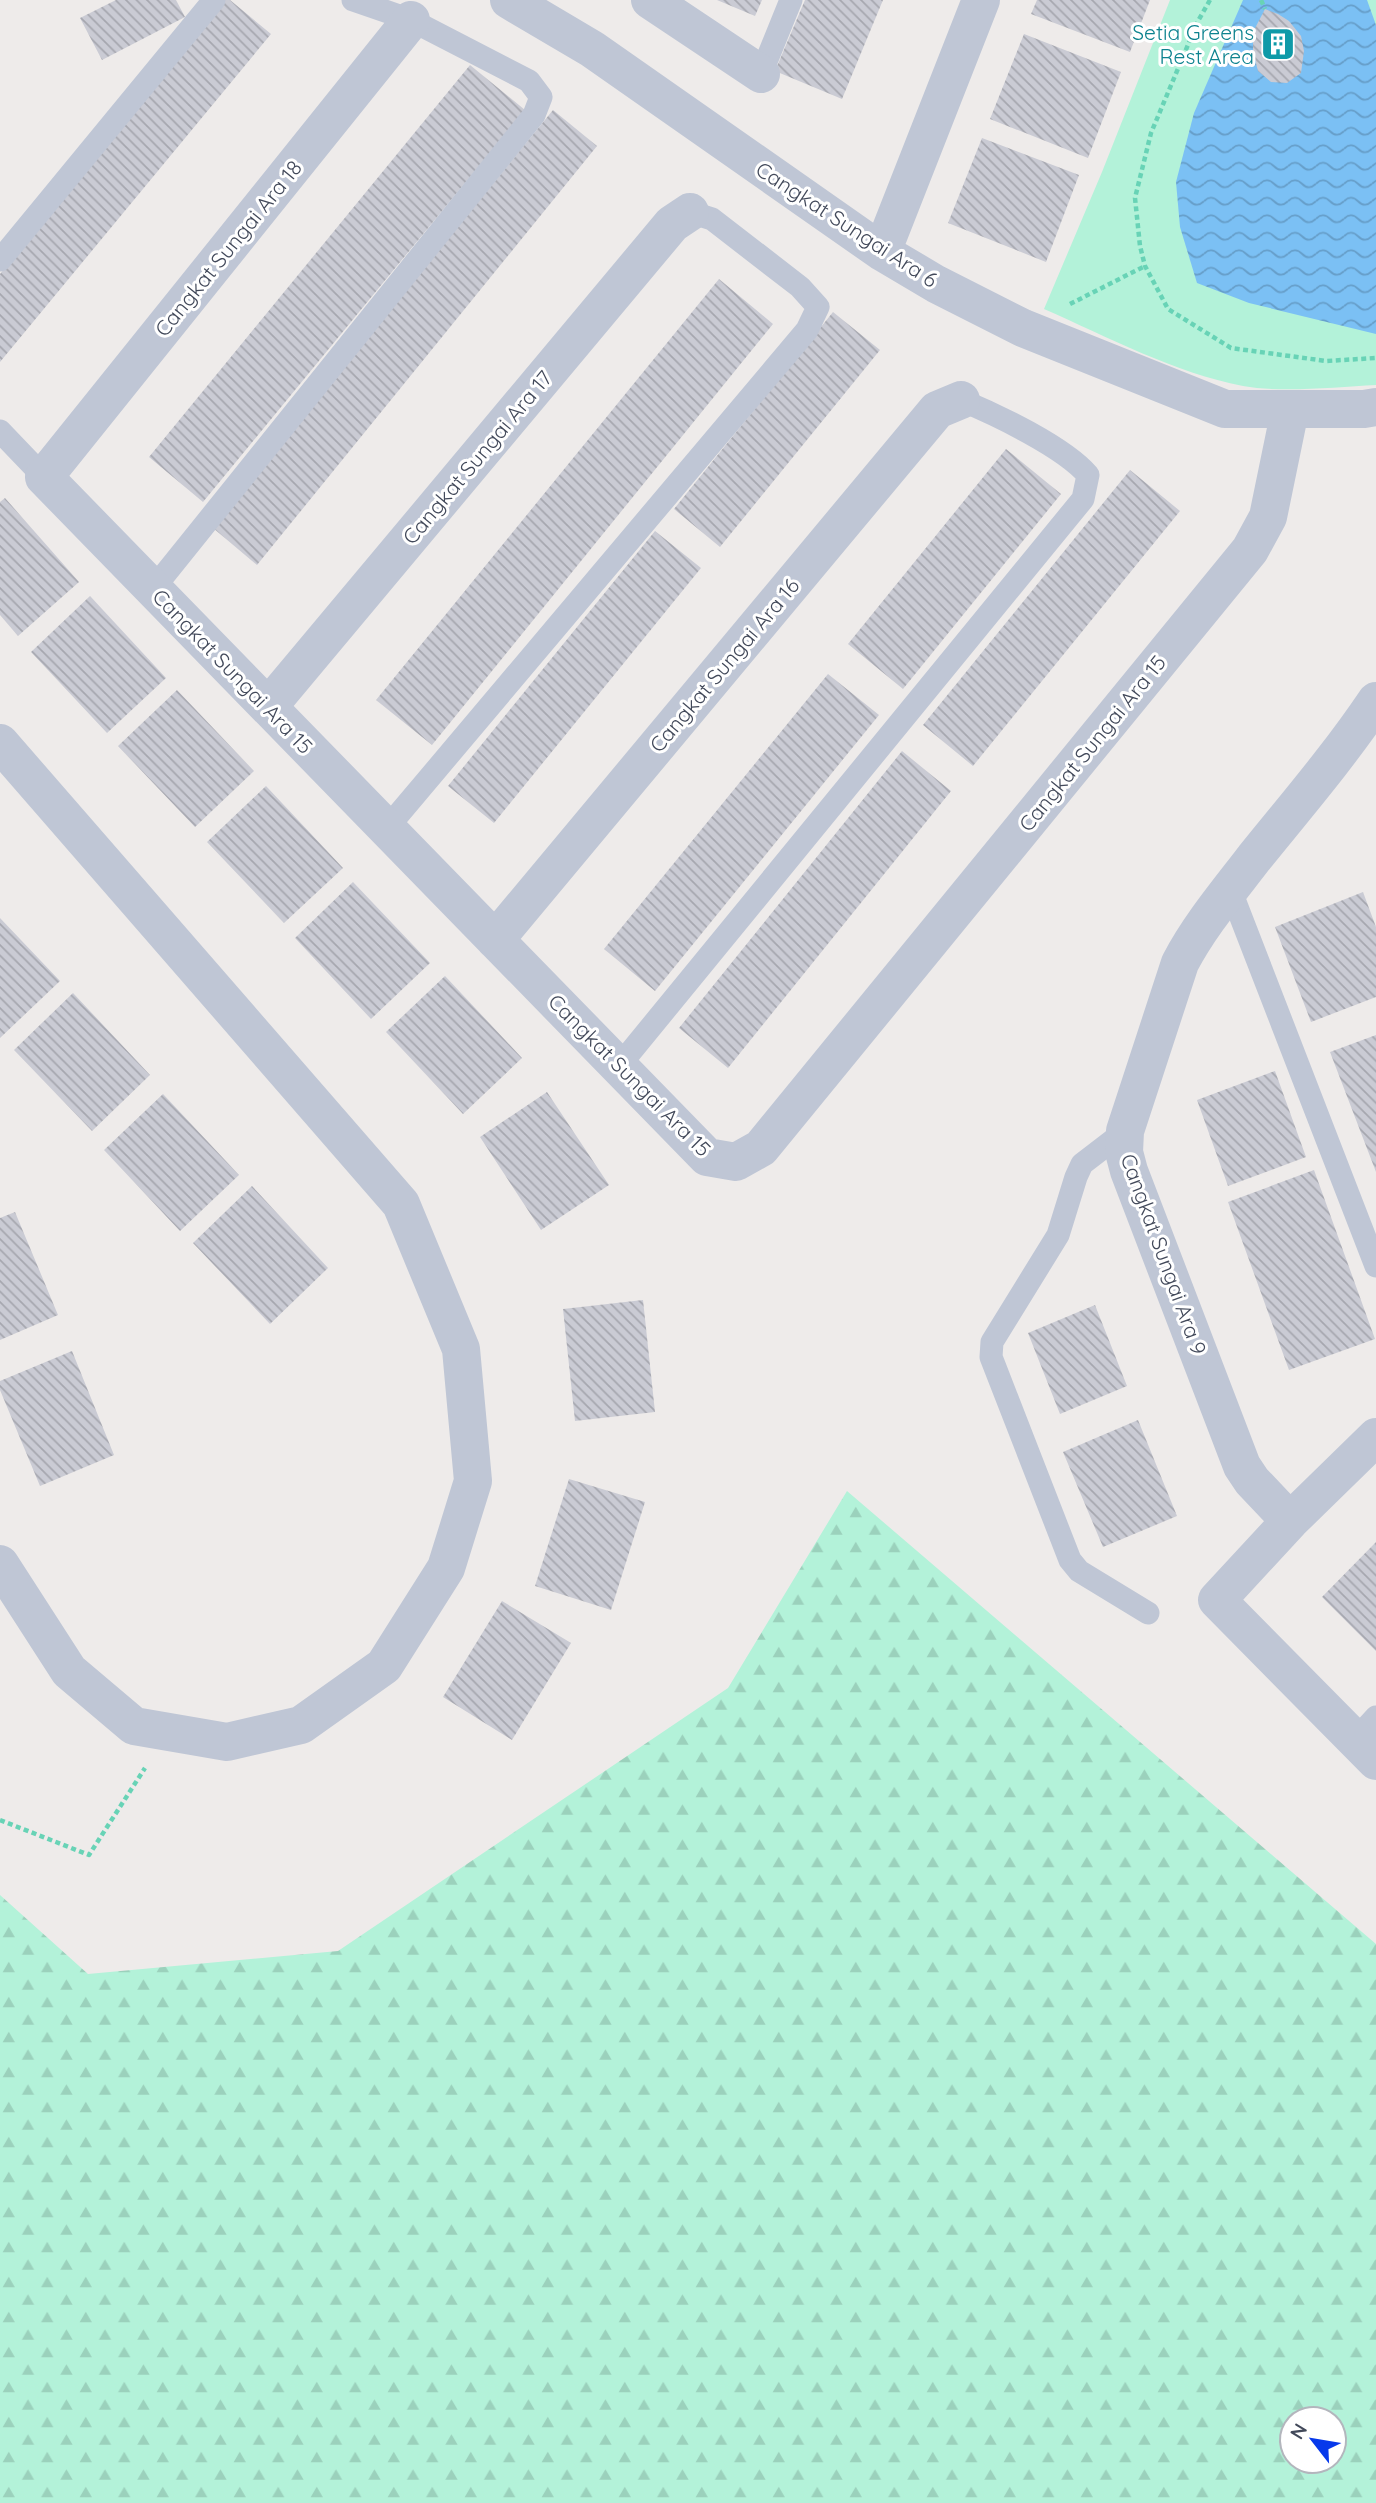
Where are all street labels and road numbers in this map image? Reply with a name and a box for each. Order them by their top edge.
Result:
street label: Cangkat Sungai Ara 18 [149,155,307,341]
street label: Cangkat Sungai Ara 6 [751,156,943,292]
street label: Cangkat Sungai Ara 17 [397,365,557,549]
street label: Cangkat Sungai Ara 16 [644,573,804,757]
street label: Cangkat Sungai Ara 15 [147,583,319,759]
street label: Cangkat Sungai Ara 15 [1013,650,1171,836]
street label: Cangkat Sungai Ara 15 [543,988,717,1162]
street label: Cangkat Sungai Ara 9 [1116,1150,1212,1358]

